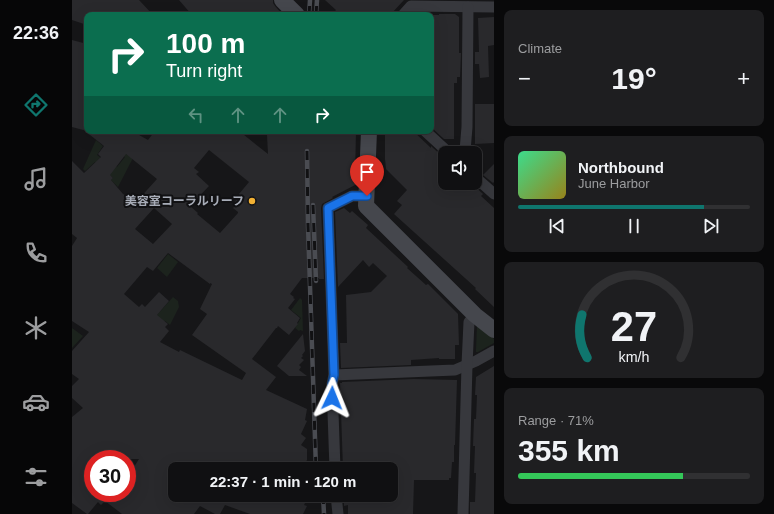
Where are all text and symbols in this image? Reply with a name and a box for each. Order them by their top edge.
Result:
text: 22:36 [13,23,59,43]
icon: right [100,28,152,80]
text: 100 m [166,28,245,59]
text: Climate [518,41,562,56]
text: Turn right [166,61,242,81]
text: 19° [611,62,657,95]
text: − [518,66,531,91]
text: + [737,66,750,91]
icon: directions [22,91,50,119]
icon: left [185,104,207,126]
icon: ahead [227,104,249,126]
icon: ahead [269,104,291,126]
icon: right [311,104,333,126]
map controls [438,146,482,190]
button: sound [438,146,482,190]
pin [350,155,384,196]
text: Northbound [578,159,664,176]
icon: arrive [356,161,378,183]
icon: music [22,165,50,193]
text: June Harbor [578,176,650,191]
place label: 美容室コーラルリーフ [125,194,244,208]
marker: 美容室コーラルリーフ [247,196,257,206]
icon: previous [546,215,568,237]
icon: pause [623,215,645,237]
icon: next [700,215,722,237]
icon: phone [22,239,50,267]
text: 27 [611,303,657,350]
icon: climate [22,314,50,342]
text: km/h [619,349,650,365]
position arrow [311,377,353,419]
icon: car [22,388,50,416]
text: Range · 71% [518,413,594,428]
text: 355 km [518,434,620,467]
speed limit sign: 30 [84,450,136,502]
icon: filters [22,463,50,491]
text: 22:37 · 1 min · 120 m [210,473,356,490]

